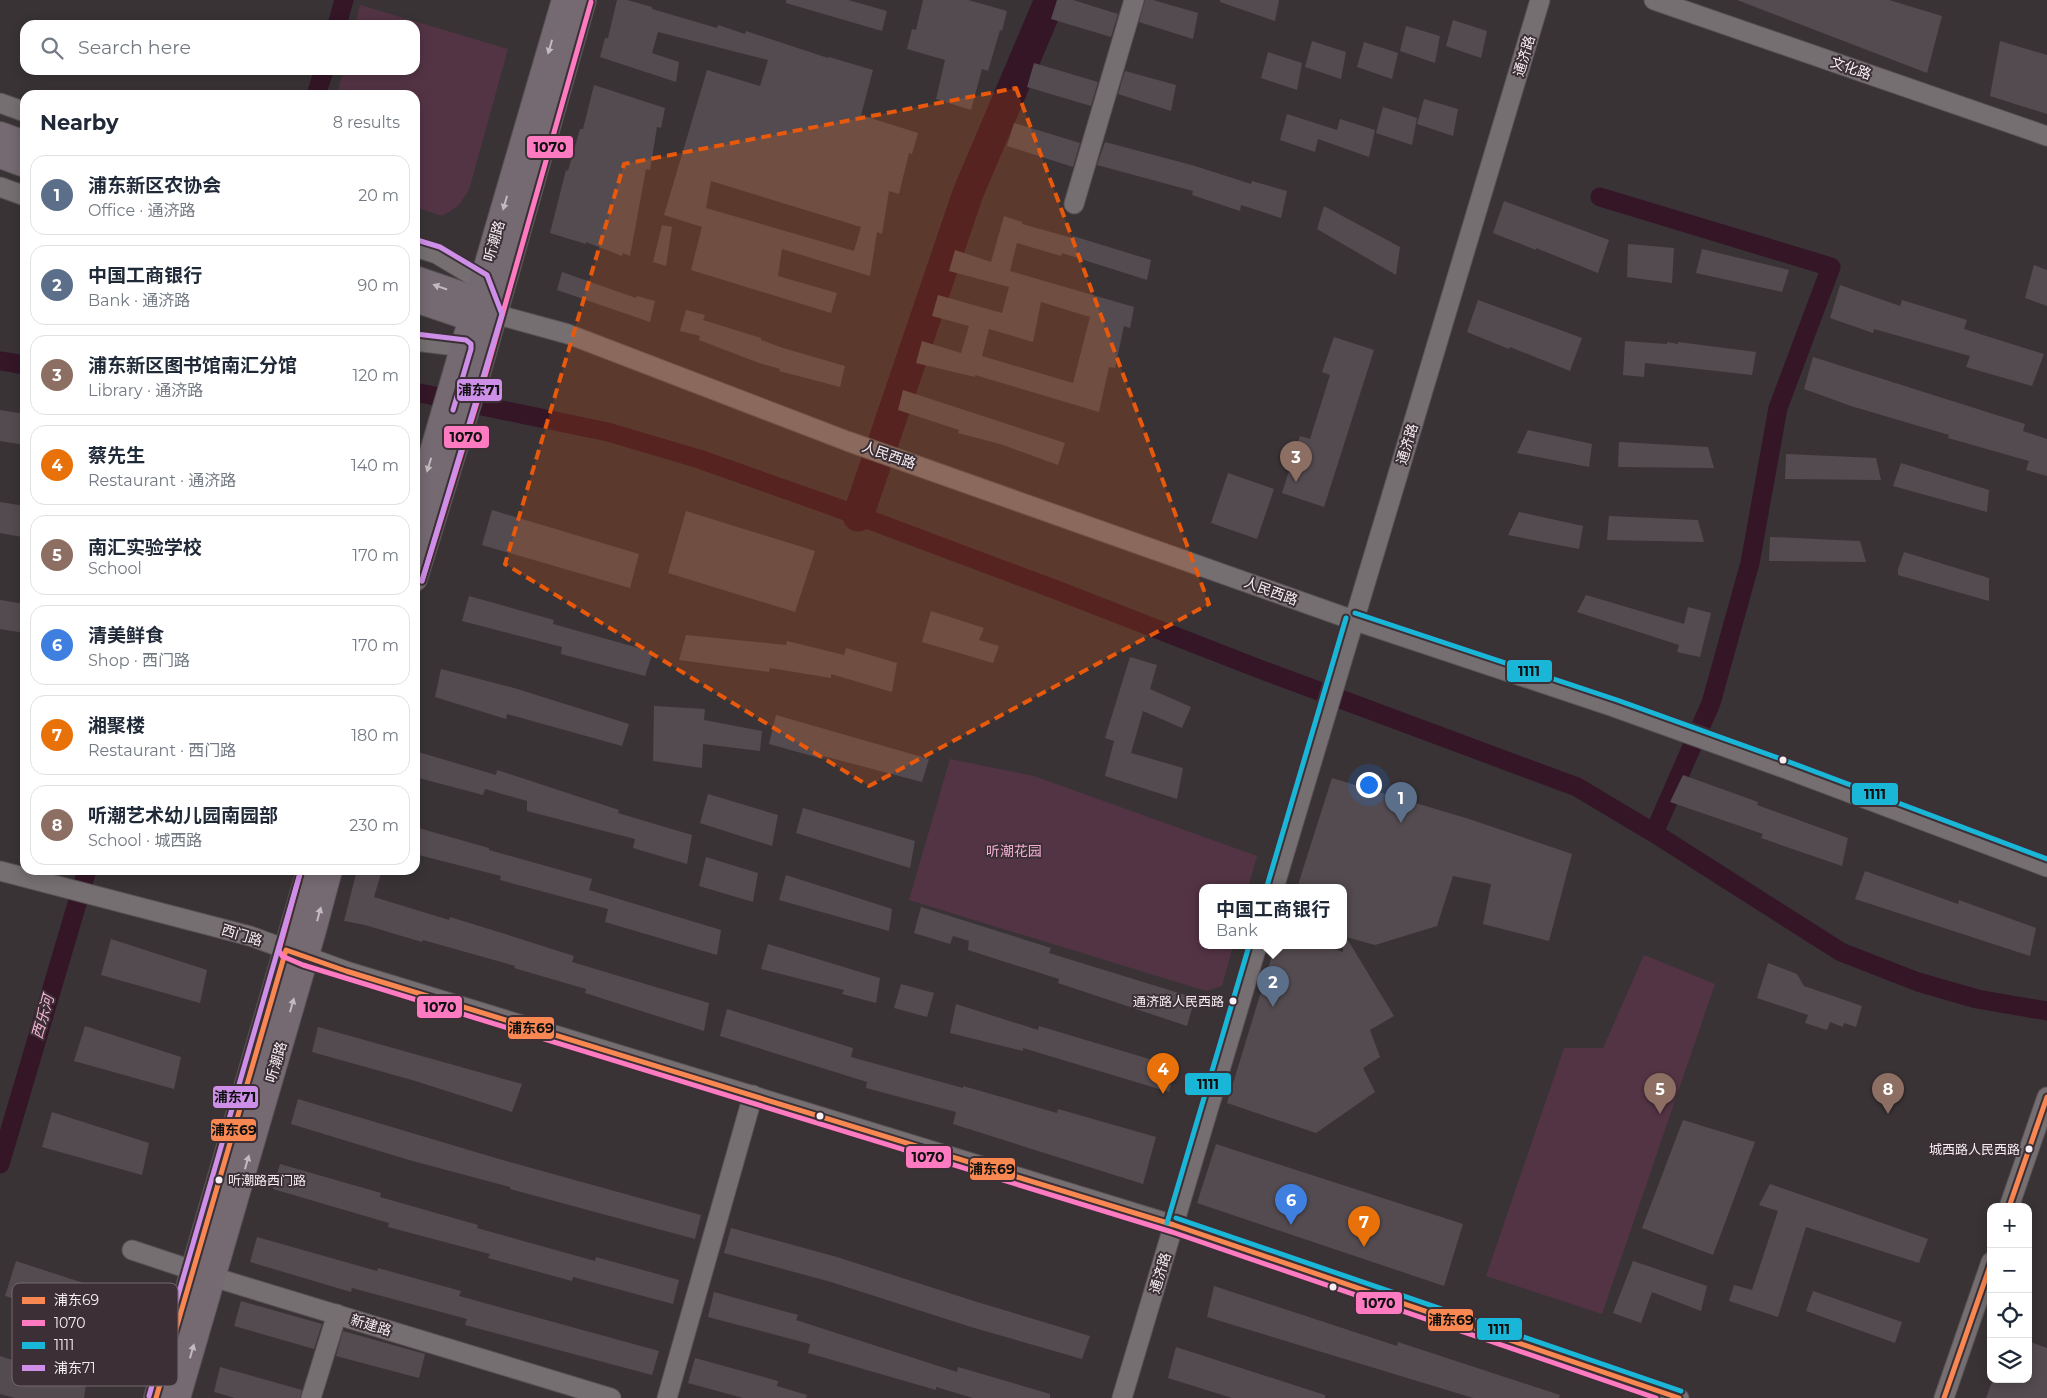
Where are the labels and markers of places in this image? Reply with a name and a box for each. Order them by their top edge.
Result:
pin: 3 [1280,441,1312,482]
unlabelled marker [1778,755,1788,765]
pin: 1 [1385,782,1417,823]
pin: 2 [1257,966,1289,1007]
place label: 通济路人民西路 [1133,993,1224,1009]
marker: 通济路人民西路 [1228,996,1238,1006]
pin: 4 [1147,1053,1179,1094]
pin: 5 [1644,1073,1676,1114]
pin: 8 [1872,1073,1904,1114]
unlabelled marker [815,1111,825,1121]
place label: 城西路人民西路 [1929,1141,2020,1157]
marker: 城西路人民西路 [2024,1144,2034,1154]
place label: 听潮路西门路 [228,1172,306,1188]
marker: 听潮路西门路 [214,1175,224,1185]
pin: 6 [1275,1184,1307,1225]
pin: 7 [1348,1206,1380,1247]
unlabelled marker [1328,1282,1338,1292]

